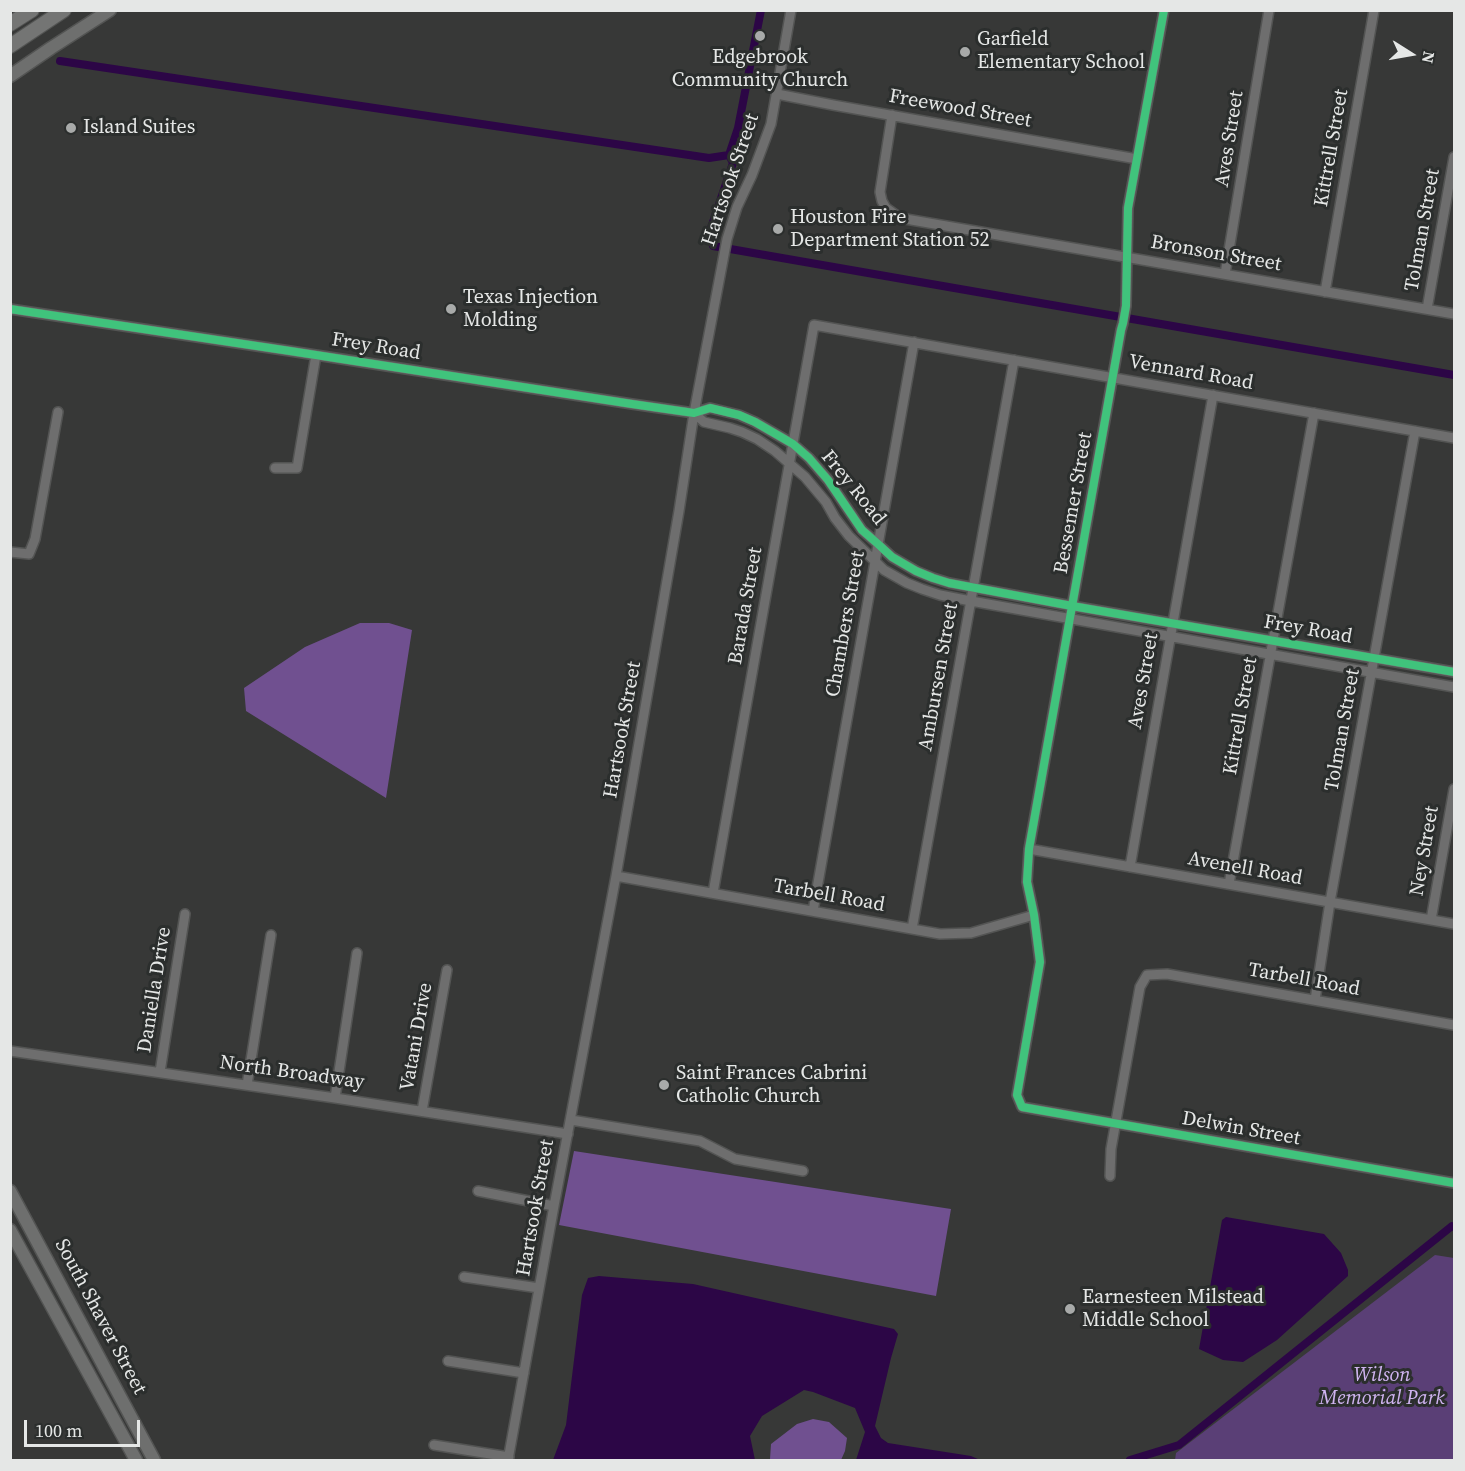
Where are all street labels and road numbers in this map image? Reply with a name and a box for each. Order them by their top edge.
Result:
street label: Freewood Street [887,85,1033,133]
street label: Kittrell Street [1310,87,1354,209]
street label: Aves Street [1211,89,1249,189]
street label: Hartsook Street [697,111,765,249]
street label: Tolman Street [1400,167,1446,293]
street label: Bronson Street [1149,231,1283,277]
street label: Frey Road [330,328,422,366]
street label: Vennard Road [1127,350,1255,396]
street label: Bessemer Street [1050,430,1098,576]
street label: Frey Road [815,446,891,530]
street label: Barada Street [724,545,768,667]
street label: Chambers Street [821,549,871,699]
street label: Ambursen Street [914,601,964,753]
street label: Frey Road [1262,610,1354,650]
street label: Aves Street [1124,631,1164,731]
street label: Kittrell Street [1219,655,1263,777]
street label: Hartsook Street [599,660,647,800]
street label: Tolman Street [1320,667,1366,793]
street label: Ney Street [1405,804,1445,898]
street label: Avenell Road [1186,847,1304,891]
street label: Tarbell Road [771,874,887,918]
street label: Daniella Drive [133,925,177,1055]
street label: Tarbell Road [1246,958,1362,1002]
street label: Vatani Drive [396,981,438,1093]
street label: North Broadway [218,1051,366,1095]
street label: Delwin Street [1180,1107,1302,1151]
street label: Hartsook Street [512,1138,560,1278]
street label: South Shaver Street [49,1235,151,1399]

